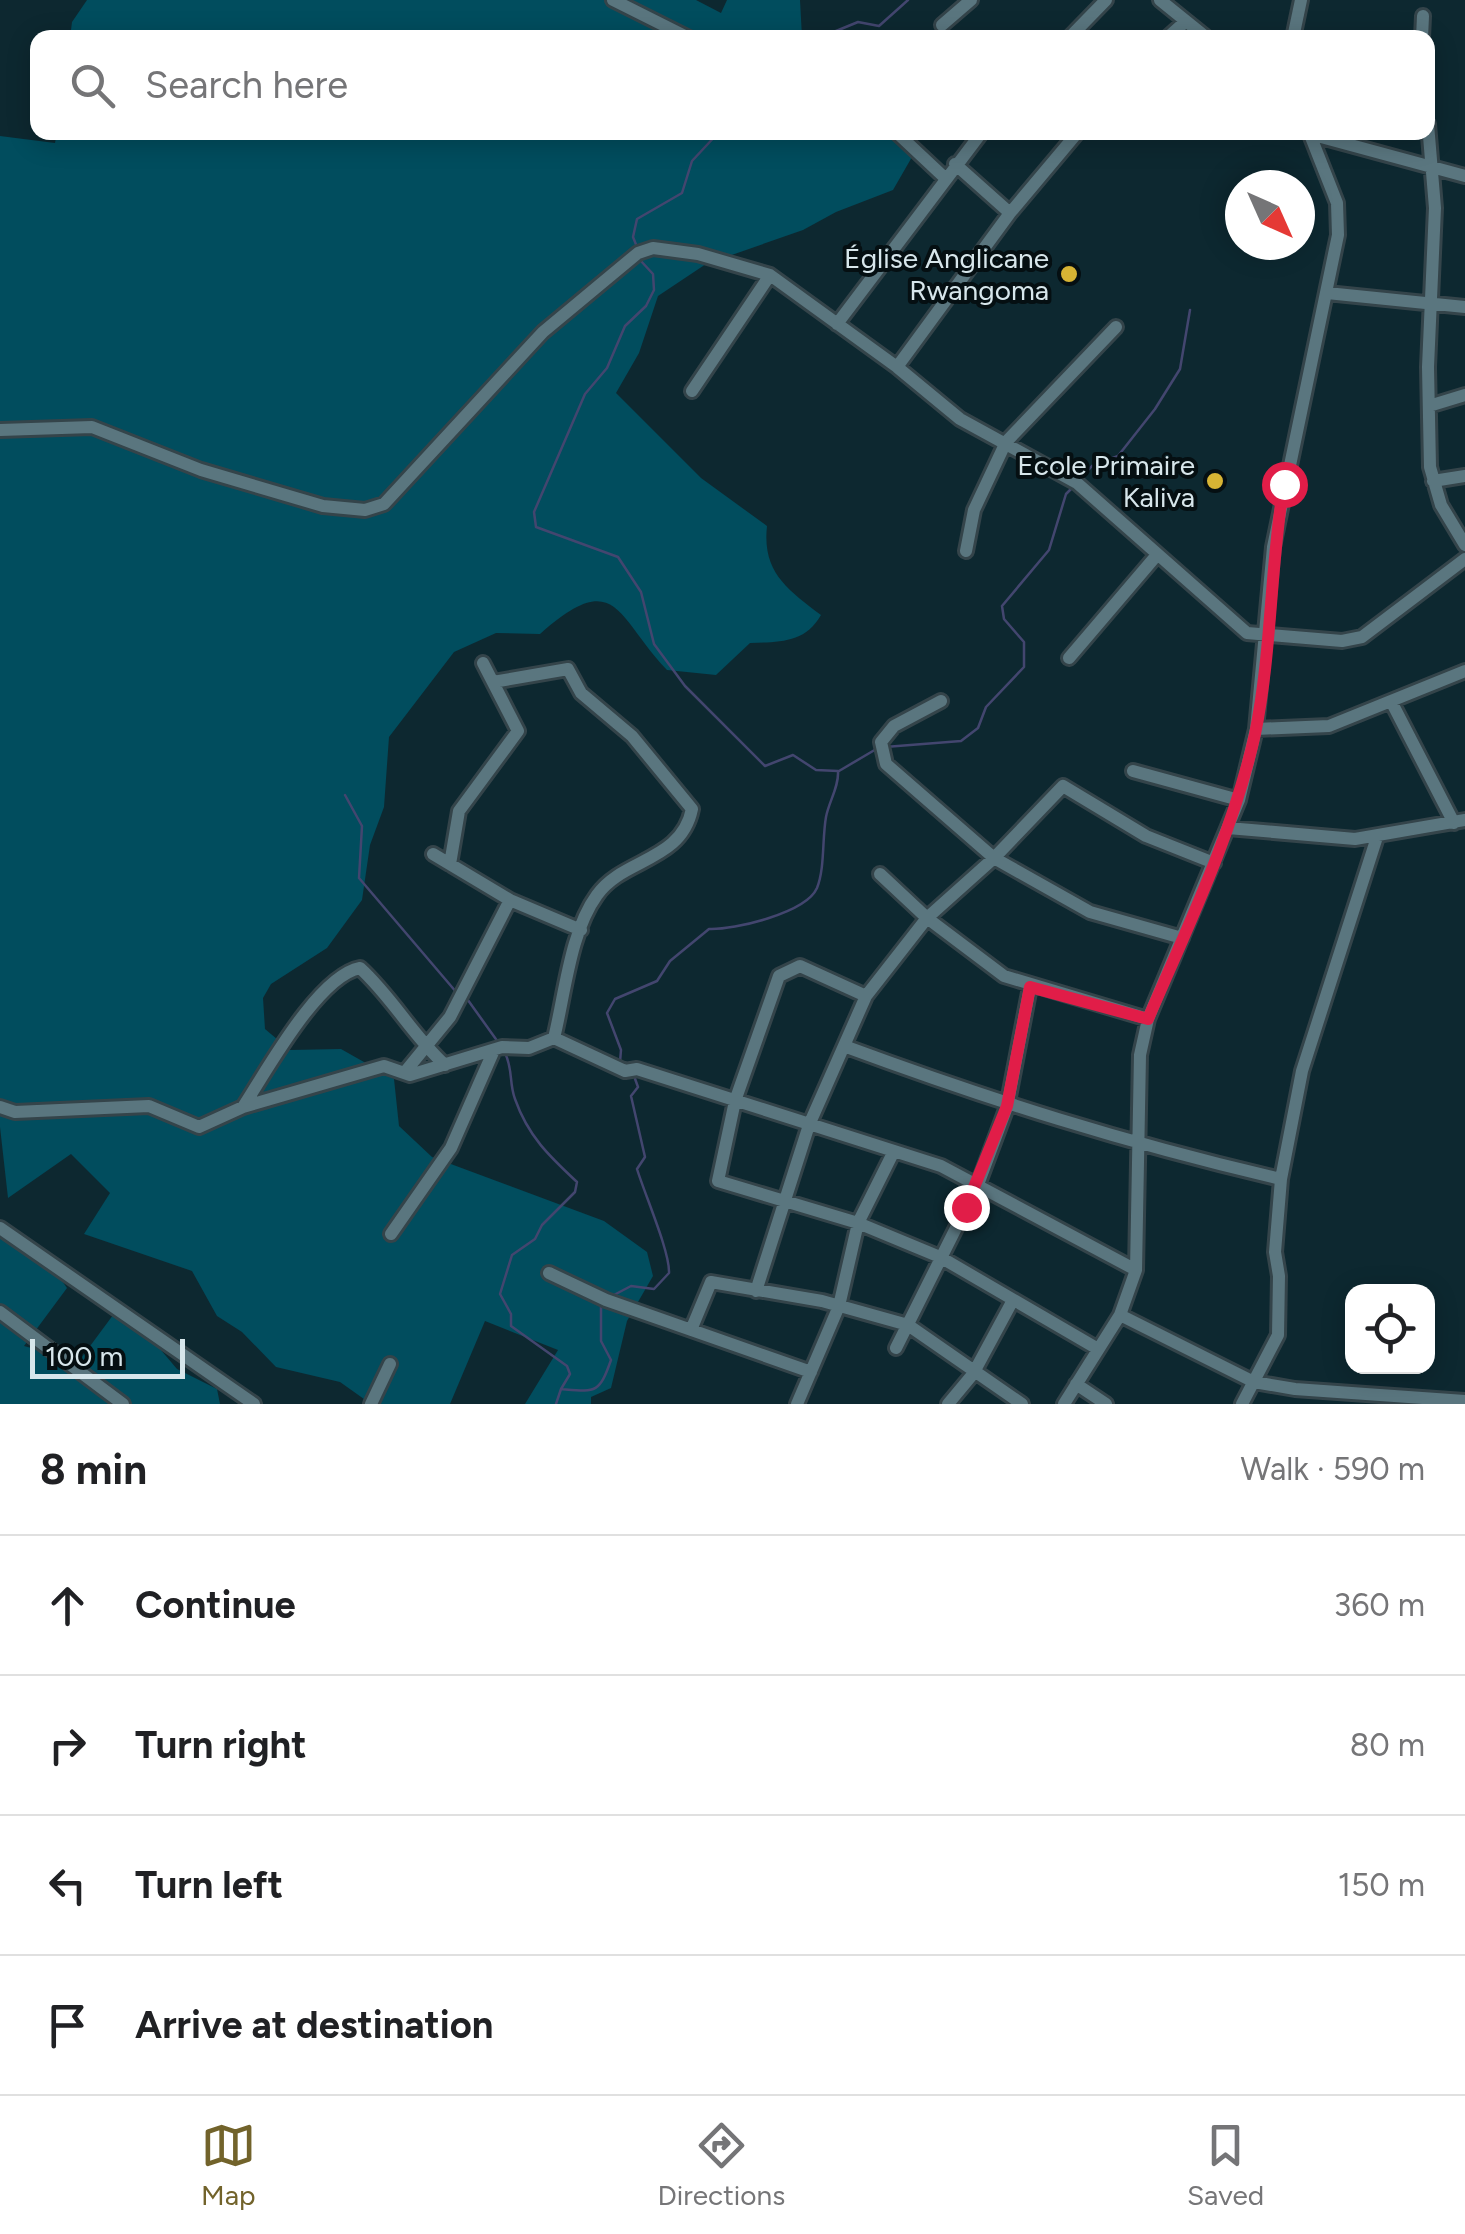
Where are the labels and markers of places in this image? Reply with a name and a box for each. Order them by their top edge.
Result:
place label: Église Anglicane Rwangoma [844,241,1049,307]
marker: Église Anglicane Rwangoma [1058,263,1080,285]
place label: Ecole Primaire Kaliva [1017,448,1195,514]
marker: Ecole Primaire Kaliva [1204,470,1226,492]

